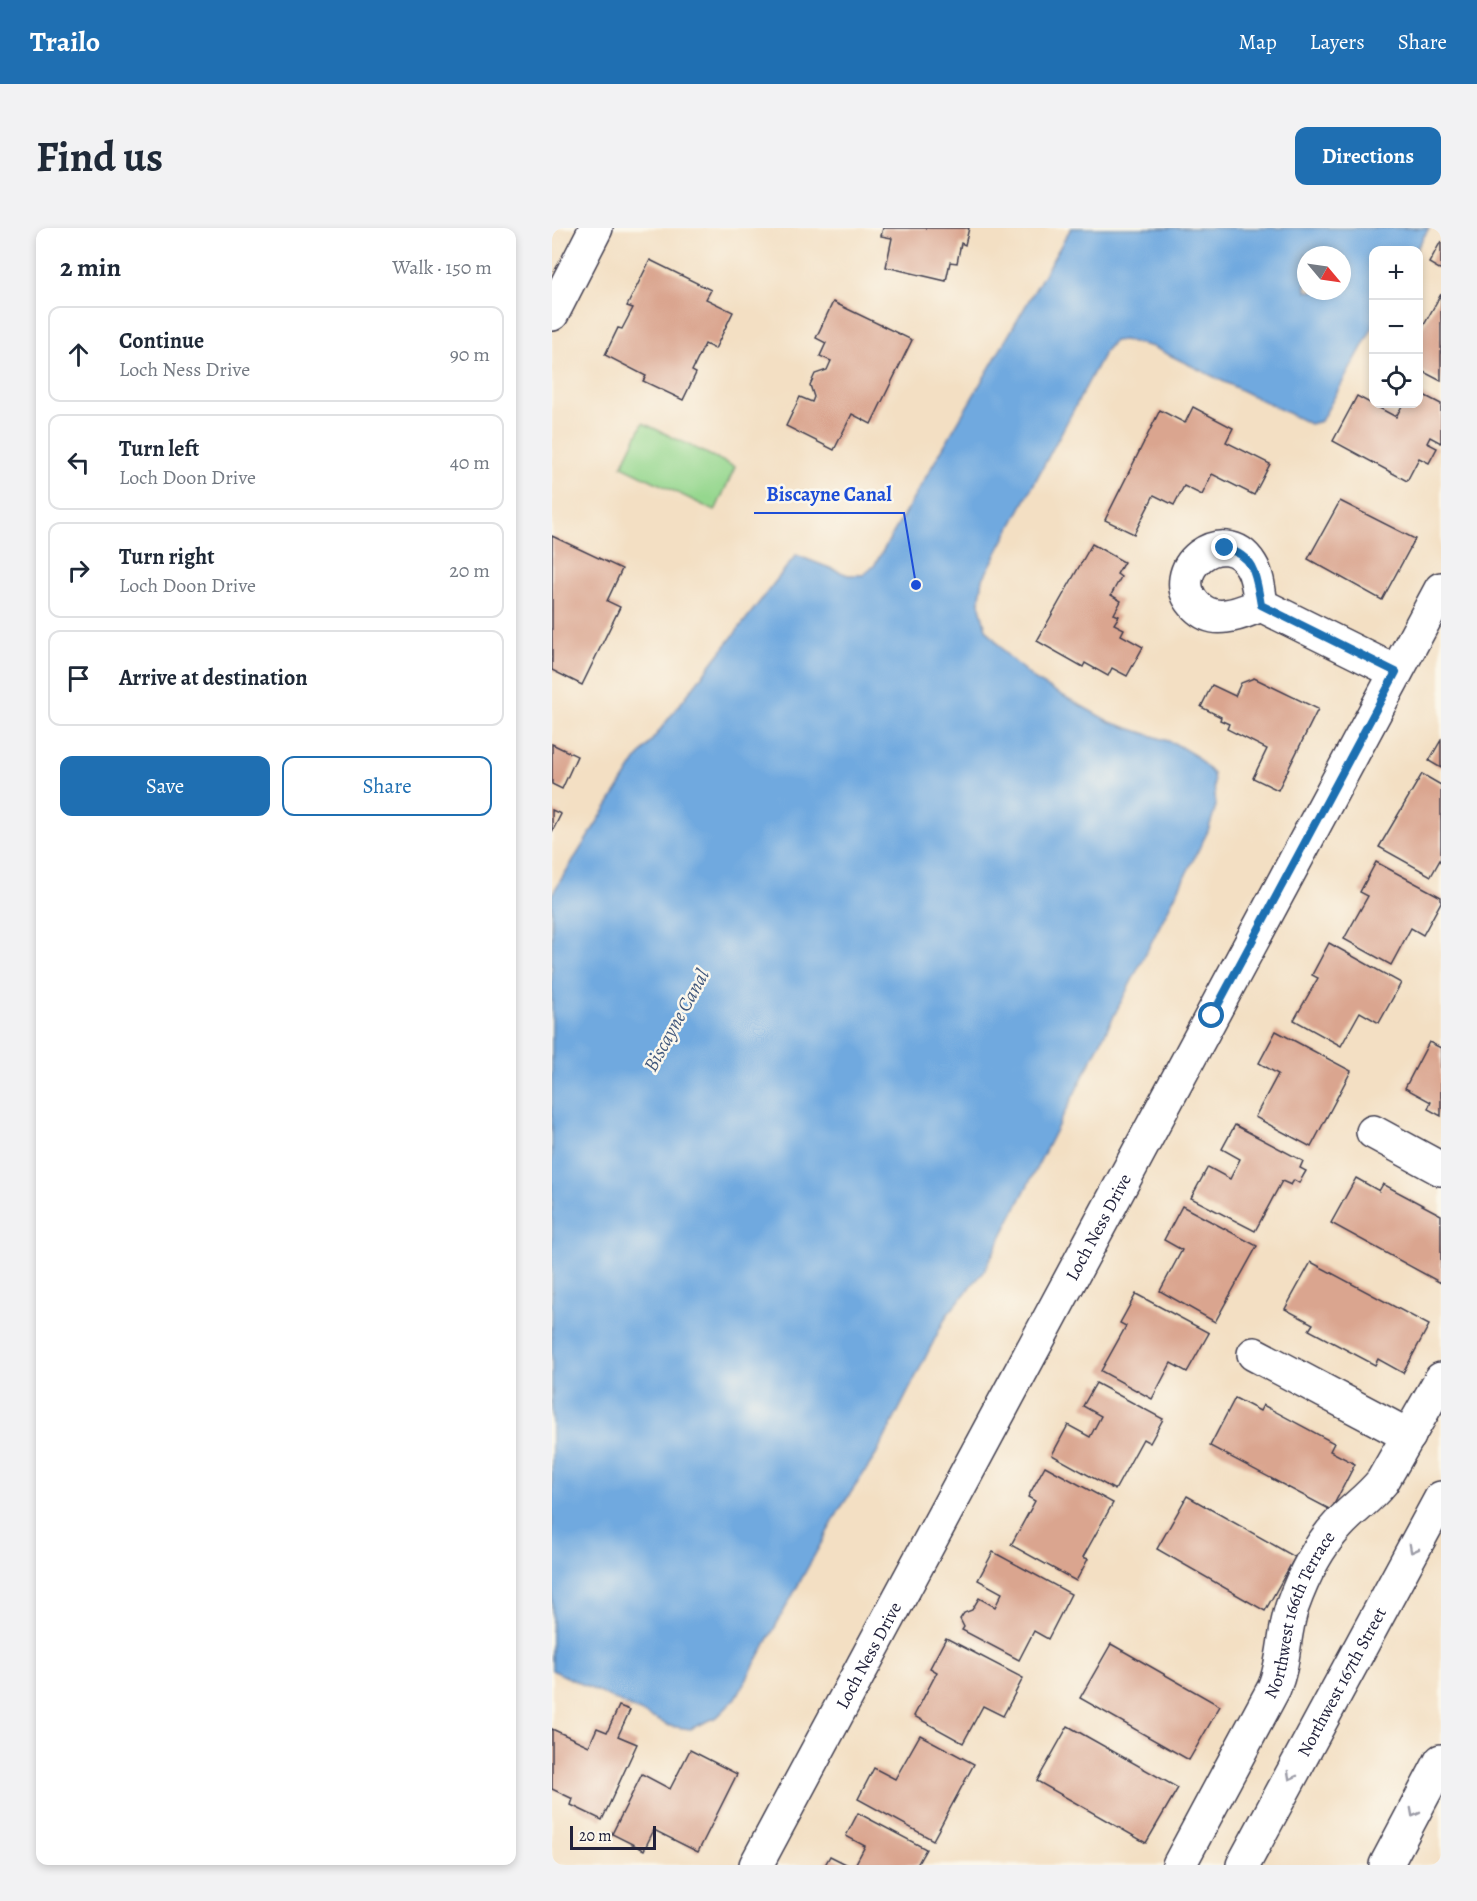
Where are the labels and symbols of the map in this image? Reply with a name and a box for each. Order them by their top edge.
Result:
north arrow [1297,246,1351,300]
callout: Biscayne Canal [754,475,904,513]
text: Biscayne Canal [766,481,893,508]
route end [1211,534,1237,560]
water label: Biscayne Canal [637,964,716,1076]
route start [1198,1002,1224,1028]
street label: Loch Ness Drive [1060,1169,1137,1285]
street label: Northwest 166th Terrace [1258,1526,1340,1703]
one-way arrow [1409,1543,1420,1553]
street label: Loch Ness Drive [830,1598,907,1713]
street label: Northwest 167th Street [1292,1603,1392,1761]
one-way arrow [1287,1770,1298,1781]
one-way arrow [1409,1806,1421,1817]
scale bar [570,1823,656,1850]

